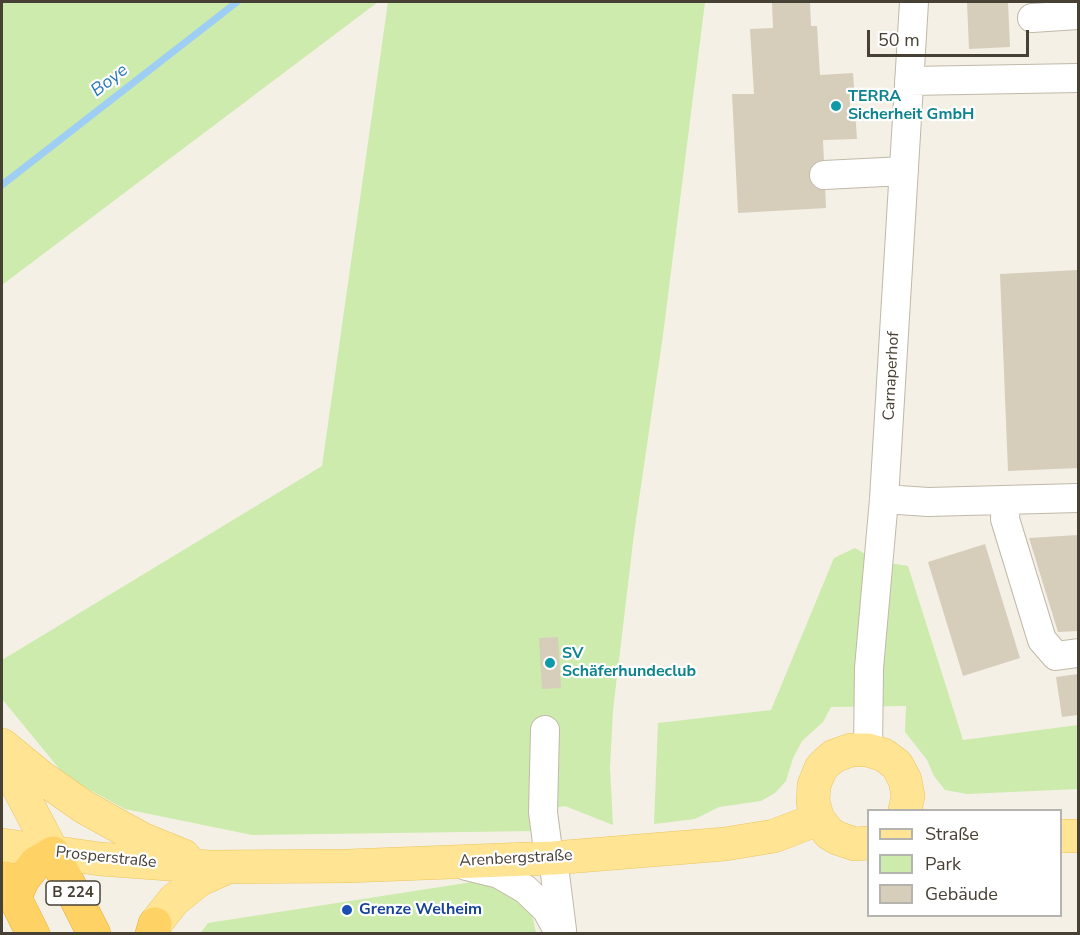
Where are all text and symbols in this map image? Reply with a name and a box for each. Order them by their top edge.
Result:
scale bar [870,18,1032,56]
text: 50 m [878,28,920,52]
water label: Boye [87,60,133,102]
place label: TERRA Sicherheit GmbH [848,87,974,125]
marker: TERRA Sicherheit GmbH [829,99,843,113]
street label: Carnaperhof [880,331,904,421]
place label: SV Schäferhundeclub [562,644,696,682]
marker: SV Schäferhundeclub [543,656,557,670]
legend [867,809,1062,917]
text: Straße [925,822,979,846]
street label: Prosperstraße [55,843,157,873]
street label: Arenbergstraße [459,846,573,872]
text: Park [925,852,961,876]
road number: B 224 [46,881,100,905]
text: Gebäude [925,882,998,906]
place label: Grenze Welheim [359,900,482,920]
marker: Grenze Welheim [340,903,354,917]

